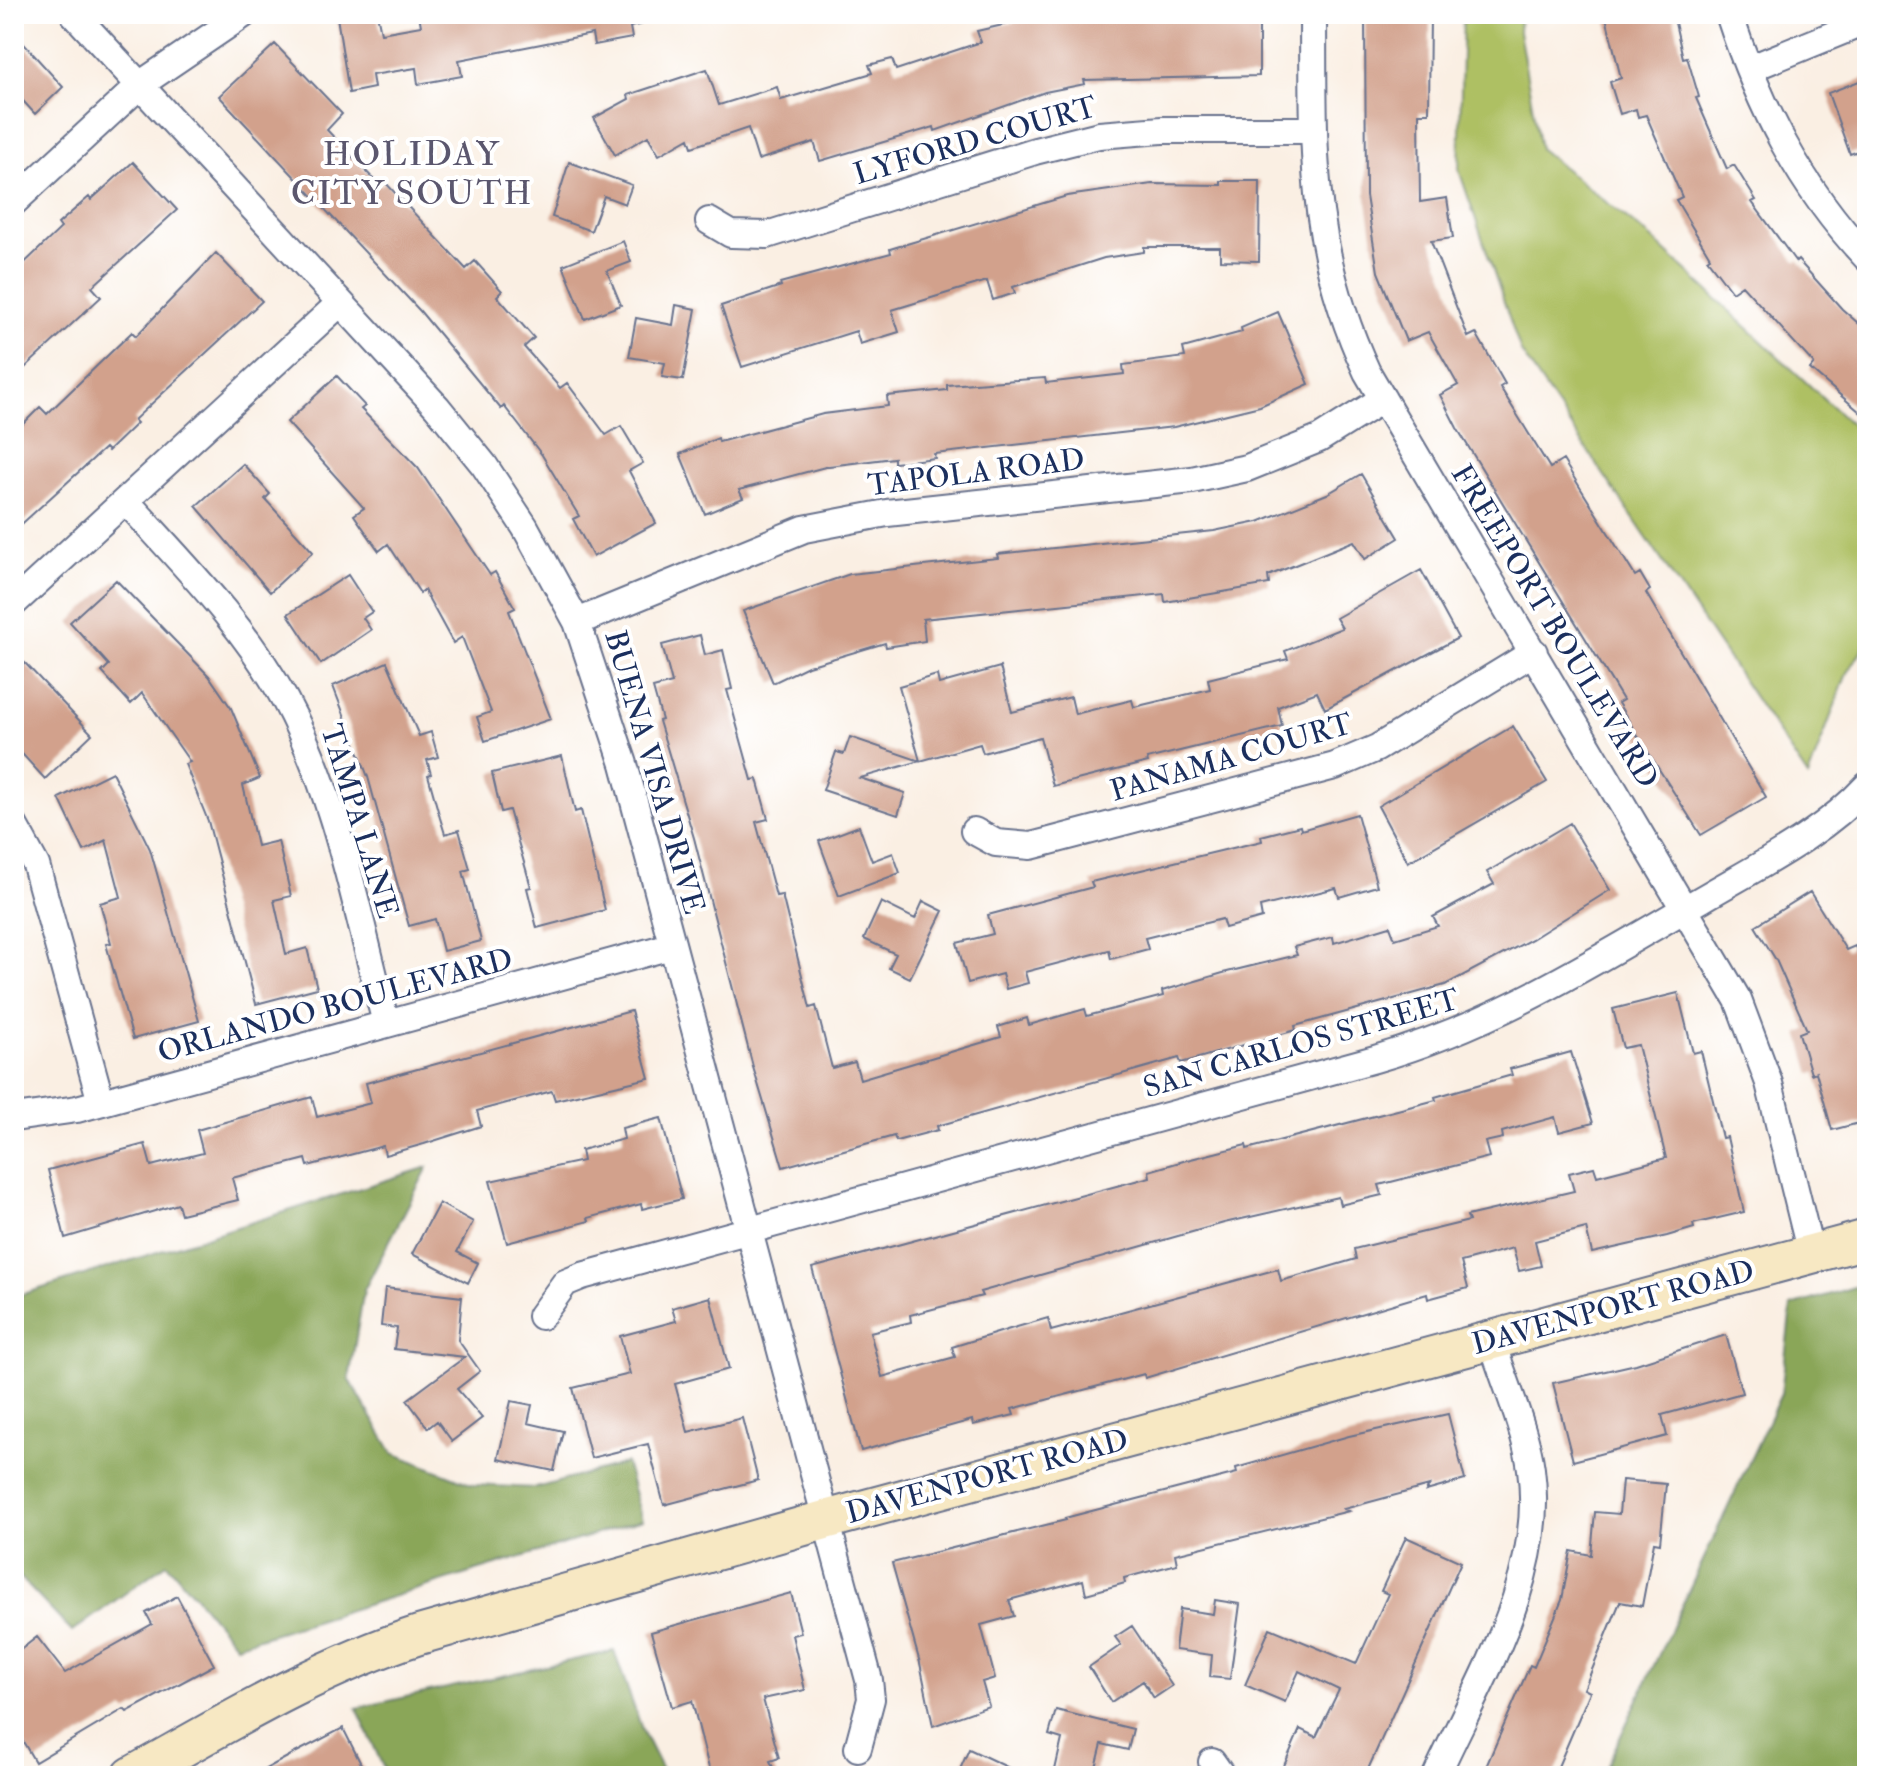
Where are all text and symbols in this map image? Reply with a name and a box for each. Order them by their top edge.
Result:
street label: LYFORD COURT [849,88,1101,193]
district label: HOLIDAY CITY SOUTH [291,133,533,215]
street label: TAPOLA ROAD [866,441,1087,504]
street label: FREEPORT BOULEVARD [1443,458,1666,795]
street label: BUENA VISA DRIVE [596,626,713,918]
street label: PANAMA COURT [1106,705,1356,810]
street label: TAMPA LANE [312,719,407,923]
street label: ORLANDO BOULEVARD [154,940,517,1071]
street label: SAN CARLOS STREET [1139,981,1463,1106]
street label: DAVENPORT ROAD [1468,1252,1758,1363]
street label: DAVENPORT ROAD [842,1421,1132,1532]

